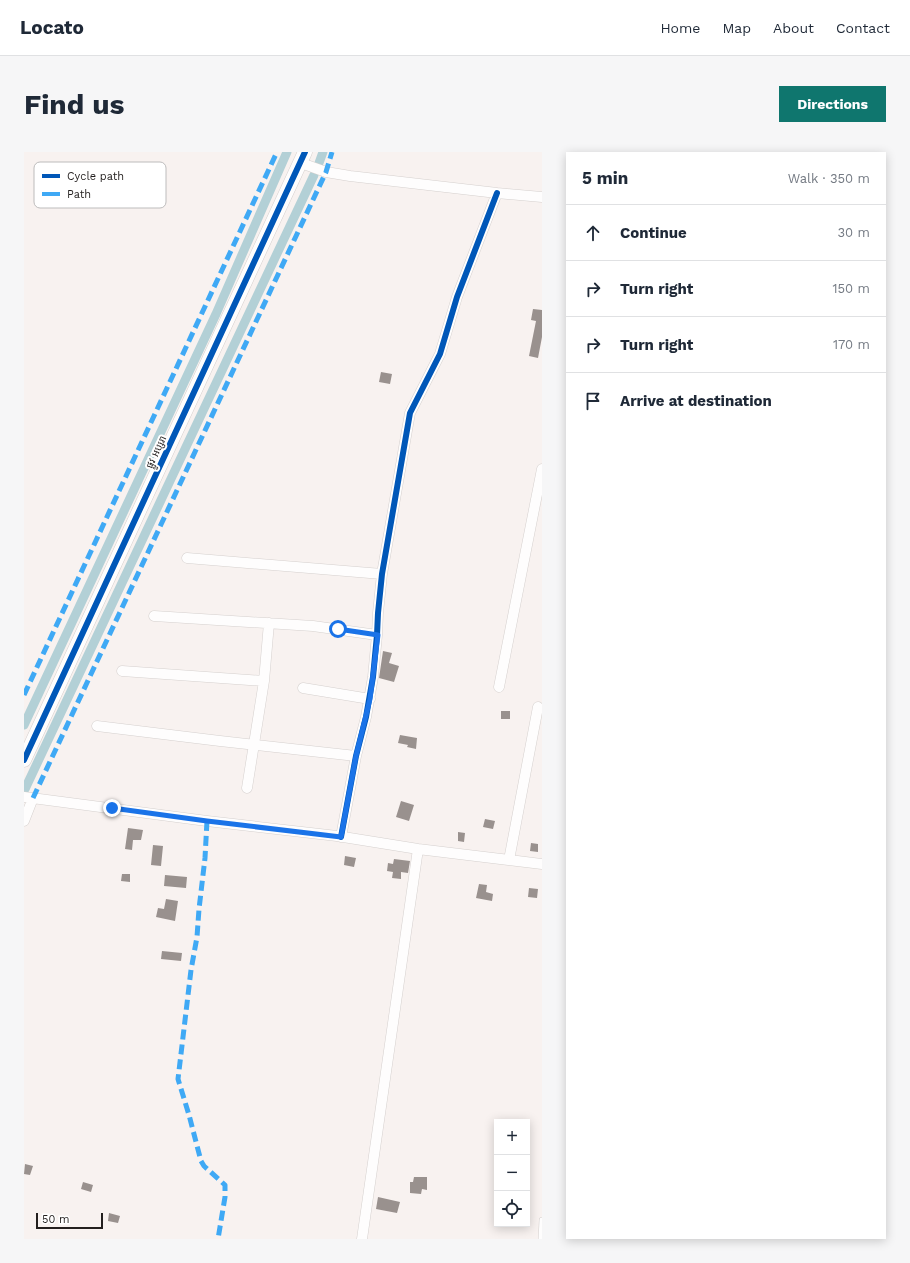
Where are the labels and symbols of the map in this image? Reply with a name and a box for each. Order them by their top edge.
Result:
legend [34,162,166,208]
text: Cycle path [67,170,124,183]
text: Path [67,188,91,201]
street label: ផ្លូវ អប្សរា [144,434,172,472]
route start [329,620,347,638]
route end [103,799,121,817]
scale bar [36,1211,103,1230]

